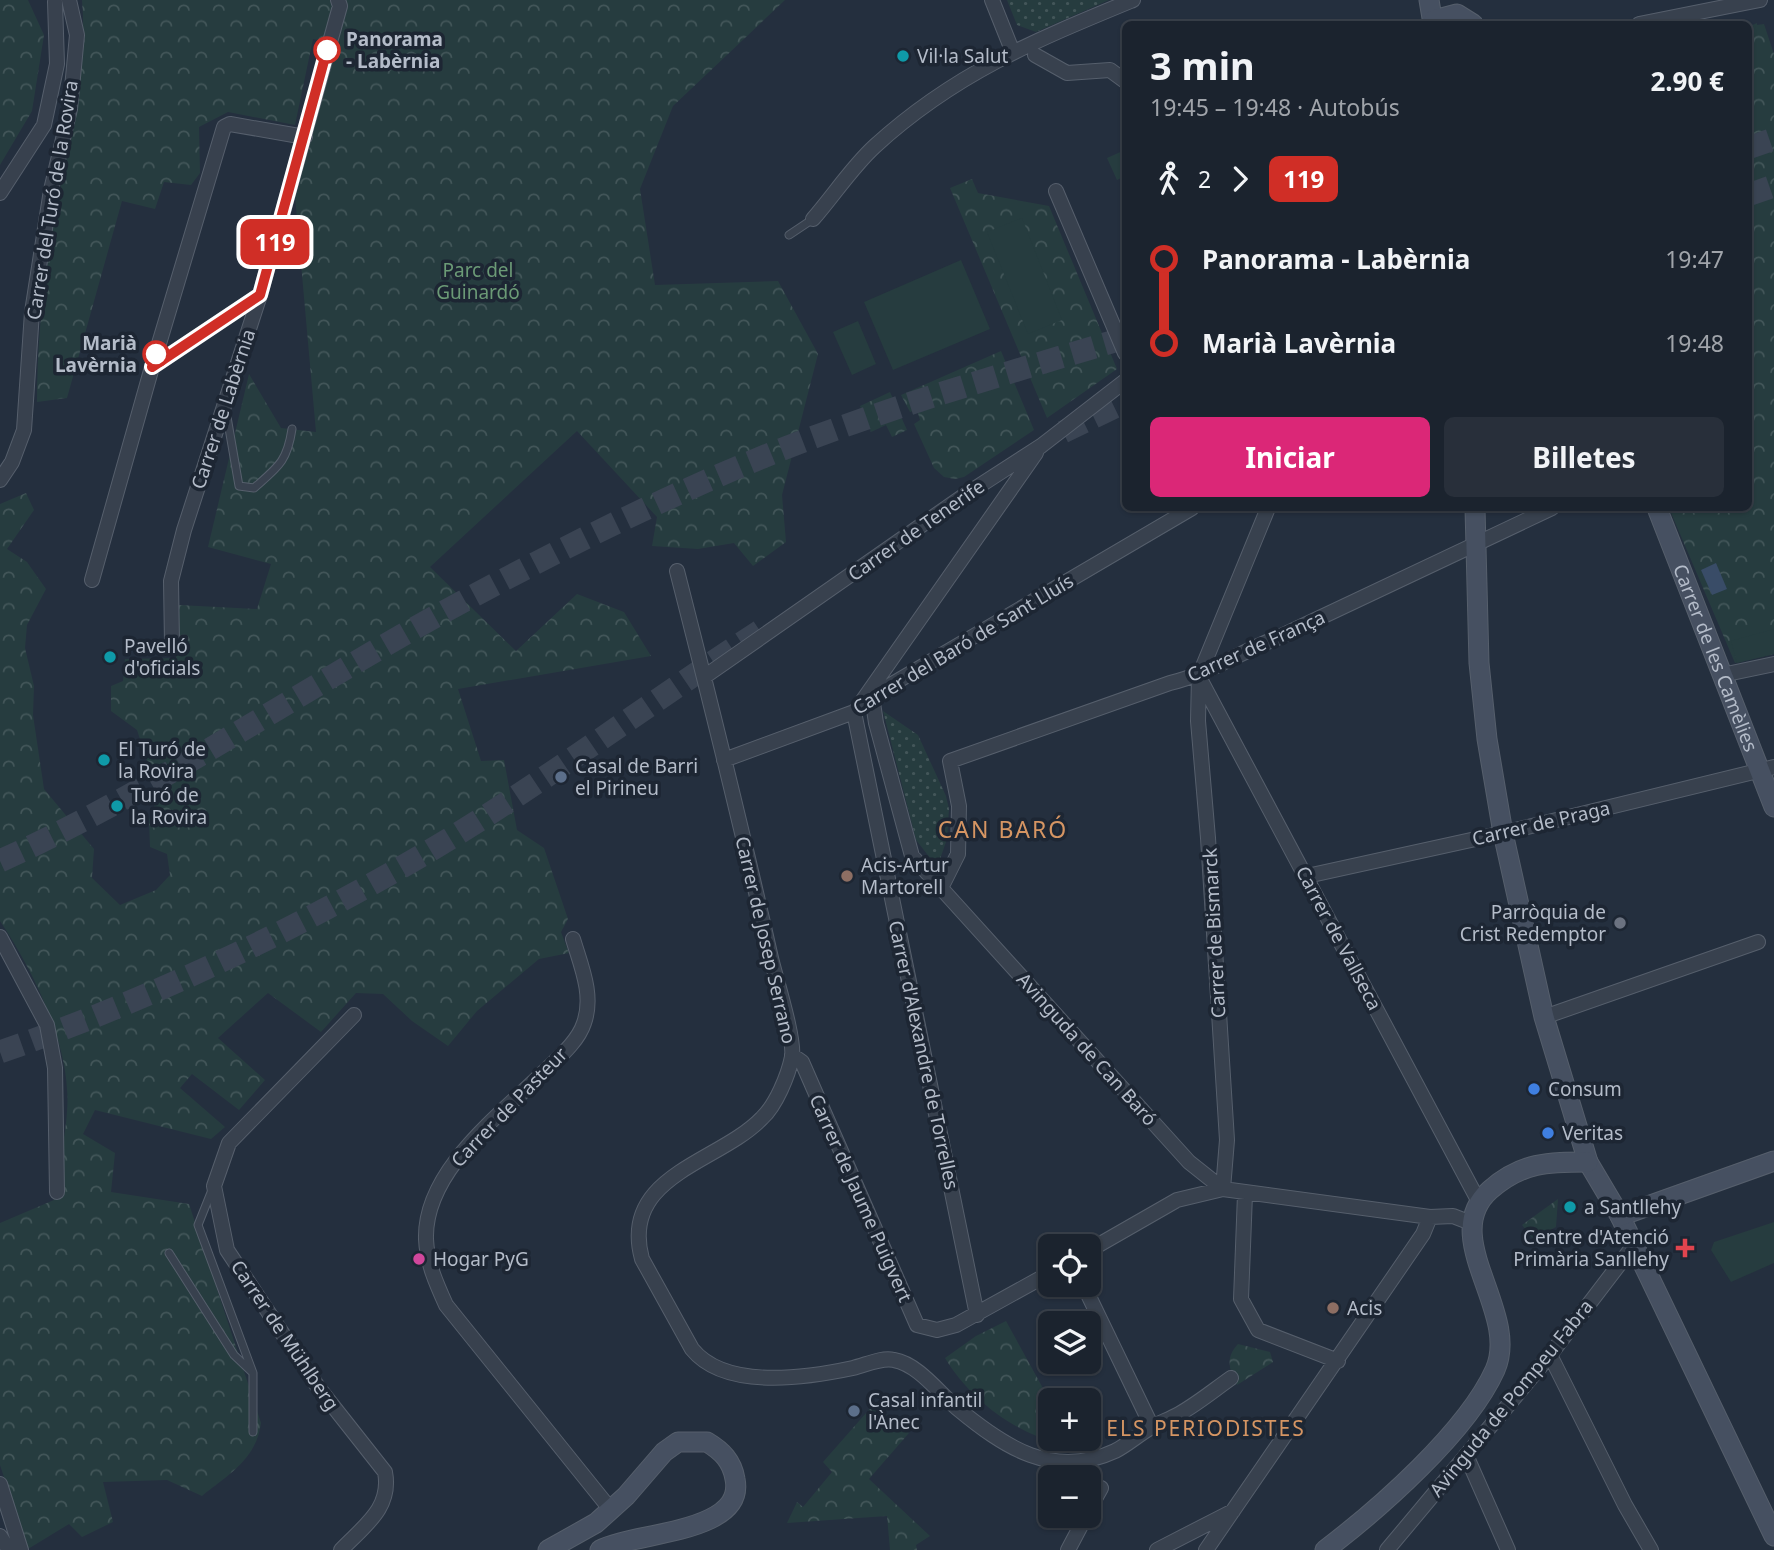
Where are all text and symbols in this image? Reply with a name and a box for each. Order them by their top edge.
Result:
place label: Panorama - Labèrnia [346,26,443,74]
marker: Panorama - Labèrnia [314,37,340,63]
text: 3 min [1150,39,1255,91]
place label: Vil·la Salut [917,43,1009,69]
marker: Vil·la Salut [895,48,911,64]
text: 2.90 € [1650,63,1724,99]
street label: Carrer del Turó de la Rovira [20,78,84,322]
text: 19:45 – 19:48 · Autobús [1150,91,1400,123]
icon: walk [1150,160,1188,198]
icon: forward [1221,160,1259,198]
text: 119 [1283,162,1324,195]
text: 2 [1198,163,1211,195]
line badge: 119 [235,219,315,265]
text: 119 [254,225,296,258]
text: Panorama - Labèrnia [1202,241,1470,277]
text: 19:47 [1665,243,1724,275]
park label: Parc del Guinardó [436,257,520,305]
text: Marià Lavèrnia [1202,325,1396,361]
street label: Carrer de Labèrnia [185,326,261,492]
text: 19:48 [1665,327,1724,359]
place label: Marià Lavèrnia [55,330,137,378]
marker: Marià Lavèrnia [143,341,169,367]
button: Iniciar [1150,417,1430,497]
button: Billetes [1444,417,1724,497]
street label: Carrer de Tenerife [842,473,990,587]
street label: Carrer de les Camèlies [1667,560,1764,756]
street label: Carrer del Baró de Sant Lluís [848,568,1078,720]
street label: Carrer de França [1183,604,1329,688]
place label: Pavelló d'oficials [124,633,200,681]
marker: Pavelló d'oficials [102,649,118,665]
place label: El Turó de la Rovira [118,736,206,784]
marker: El Turó de la Rovira [96,752,112,768]
place label: Casal de Barri el Pirineu [575,753,698,801]
marker: Casal de Barri el Pirineu [553,769,569,785]
place label: Turó de la Rovira [131,782,207,830]
street label: Carrer de Praga [1469,794,1613,852]
marker: Turó de la Rovira [109,798,125,814]
district label: CAN BARÓ [938,813,1068,845]
street label: Carrer de Josep Serrano [729,834,803,1046]
street label: Carrer de Bismarck [1197,847,1231,1019]
place label: Acis-Artur Martorell [861,852,949,900]
street label: Carrer de Vallseca [1290,861,1388,1015]
marker: Acis-Artur Martorell [839,868,855,884]
place label: Parròquia de Crist Redemptor [1460,899,1606,947]
marker: Parròquia de Crist Redemptor [1612,915,1628,931]
street label: Carrer d'Alexandre de Torrelles [883,918,965,1192]
street label: Avinguda de Can Baró [1011,967,1163,1131]
street label: Carrer de Pasteur [445,1041,573,1173]
place label: Consum [1548,1076,1622,1102]
marker: Consum [1526,1081,1542,1097]
street label: Carrer de Jaume Puigvert [803,1090,919,1306]
place label: Veritas [1562,1120,1623,1146]
marker: Veritas [1540,1125,1556,1141]
place label: a Santllehy [1584,1194,1682,1220]
marker: a Santllehy [1562,1199,1578,1215]
place label: Centre d'Atenció Primària Sanllehy [1513,1224,1669,1272]
map controls [1038,1234,1101,1528]
button: locate [1038,1234,1101,1297]
marker: Centre d'Atenció Primària Sanllehy [1675,1238,1695,1258]
place label: Hogar PyG [433,1246,529,1272]
marker: Hogar PyG [411,1251,427,1267]
street label: Carrer de Mühlberg [225,1255,345,1415]
street label: Avinguda de Pompeu Fabra [1423,1294,1599,1502]
place label: Acis [1347,1295,1382,1321]
marker: Acis [1325,1300,1341,1316]
button: layers [1038,1311,1101,1374]
place label: Casal infantil l'Ànec [868,1387,983,1435]
button: + [1038,1388,1101,1451]
marker: Casal infantil l'Ànec [846,1403,862,1419]
district label: ELS PERIODISTES [1106,1414,1306,1442]
button: − [1038,1465,1101,1528]

